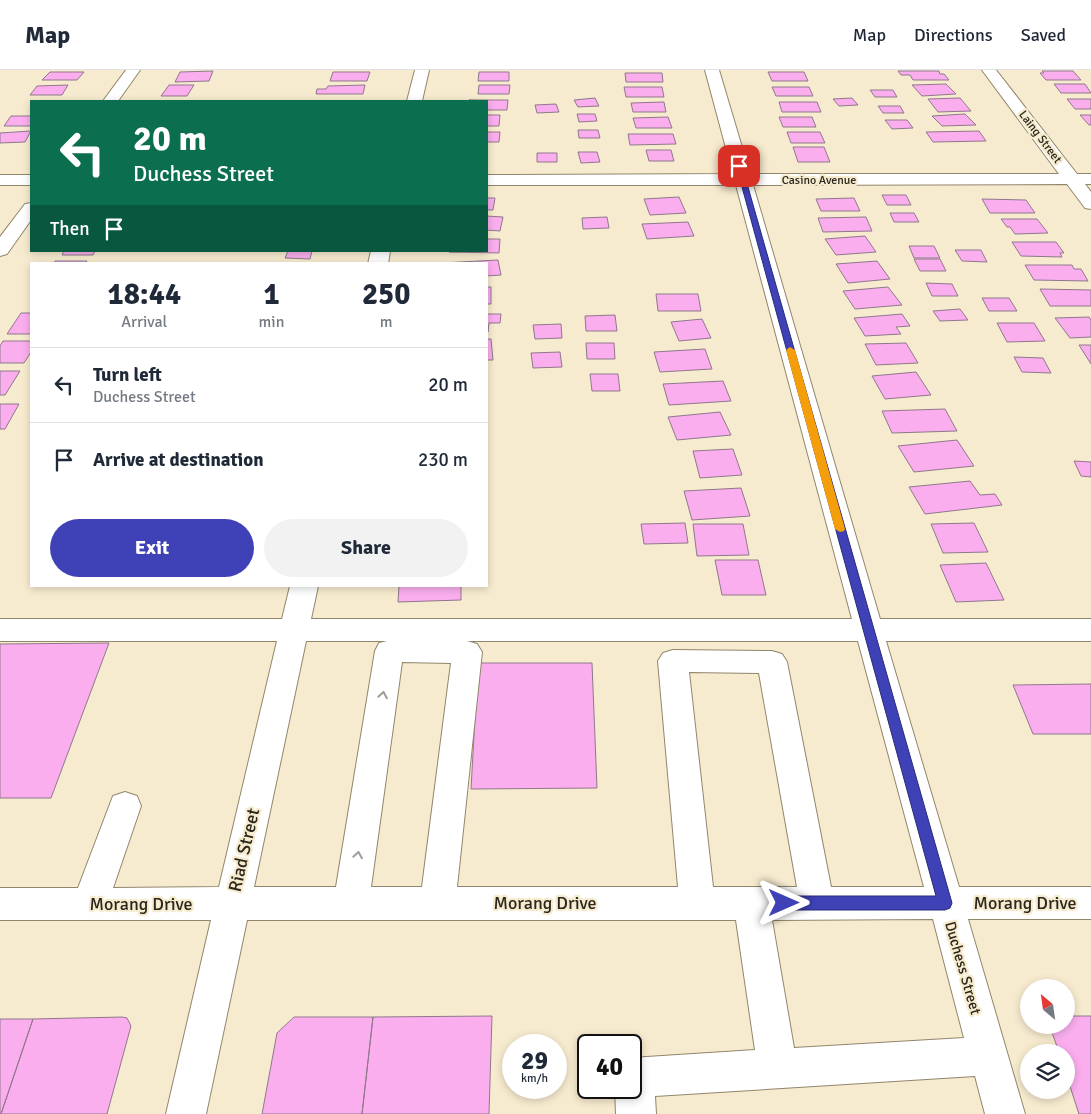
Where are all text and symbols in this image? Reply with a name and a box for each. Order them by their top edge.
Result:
text: Map [25,20,70,50]
text: Map [853,24,886,46]
text: Directions [914,24,993,46]
text: Saved [1021,24,1066,46]
street label: Laing Street [1015,108,1065,166]
text: 20 m [133,117,207,160]
icon: left [50,120,115,185]
pin [718,145,760,187]
icon: arrive [725,152,753,180]
text: Duchess Street [133,160,274,187]
street label: Casino Avenue [782,173,856,188]
icon: arrive [100,215,128,243]
text: Then [50,217,90,241]
text: 18:44 [107,276,181,313]
text: 1 [263,276,280,313]
text: 250 [362,276,410,313]
text: Arrival [121,312,167,332]
text: min [259,312,284,332]
text: m [380,312,393,332]
text: Turn left [93,363,162,387]
icon: left [50,371,78,399]
text: 20 m [428,373,468,397]
text: Duchess Street [93,387,196,407]
icon: arrive [50,446,78,474]
text: Arrive at destination [93,448,264,472]
text: 230 m [418,448,468,472]
button: Exit [50,519,254,577]
button: Share [264,519,468,577]
one-way arrow [377,690,387,699]
street label: Riad Street [224,806,264,894]
one-way arrow [353,851,363,860]
position arrow [757,876,809,928]
street label: Morang Drive [493,892,597,914]
street label: Morang Drive [973,892,1077,914]
street label: Morang Drive [89,893,193,915]
street label: Duchess Street [941,919,985,1017]
north arrow [1020,979,1075,1034]
map controls [1020,979,1075,1099]
speed limit sign: 40 [577,1034,642,1099]
button: layers [1020,1044,1075,1099]
text: 29 [521,1045,548,1076]
text: km/h [521,1071,548,1086]

